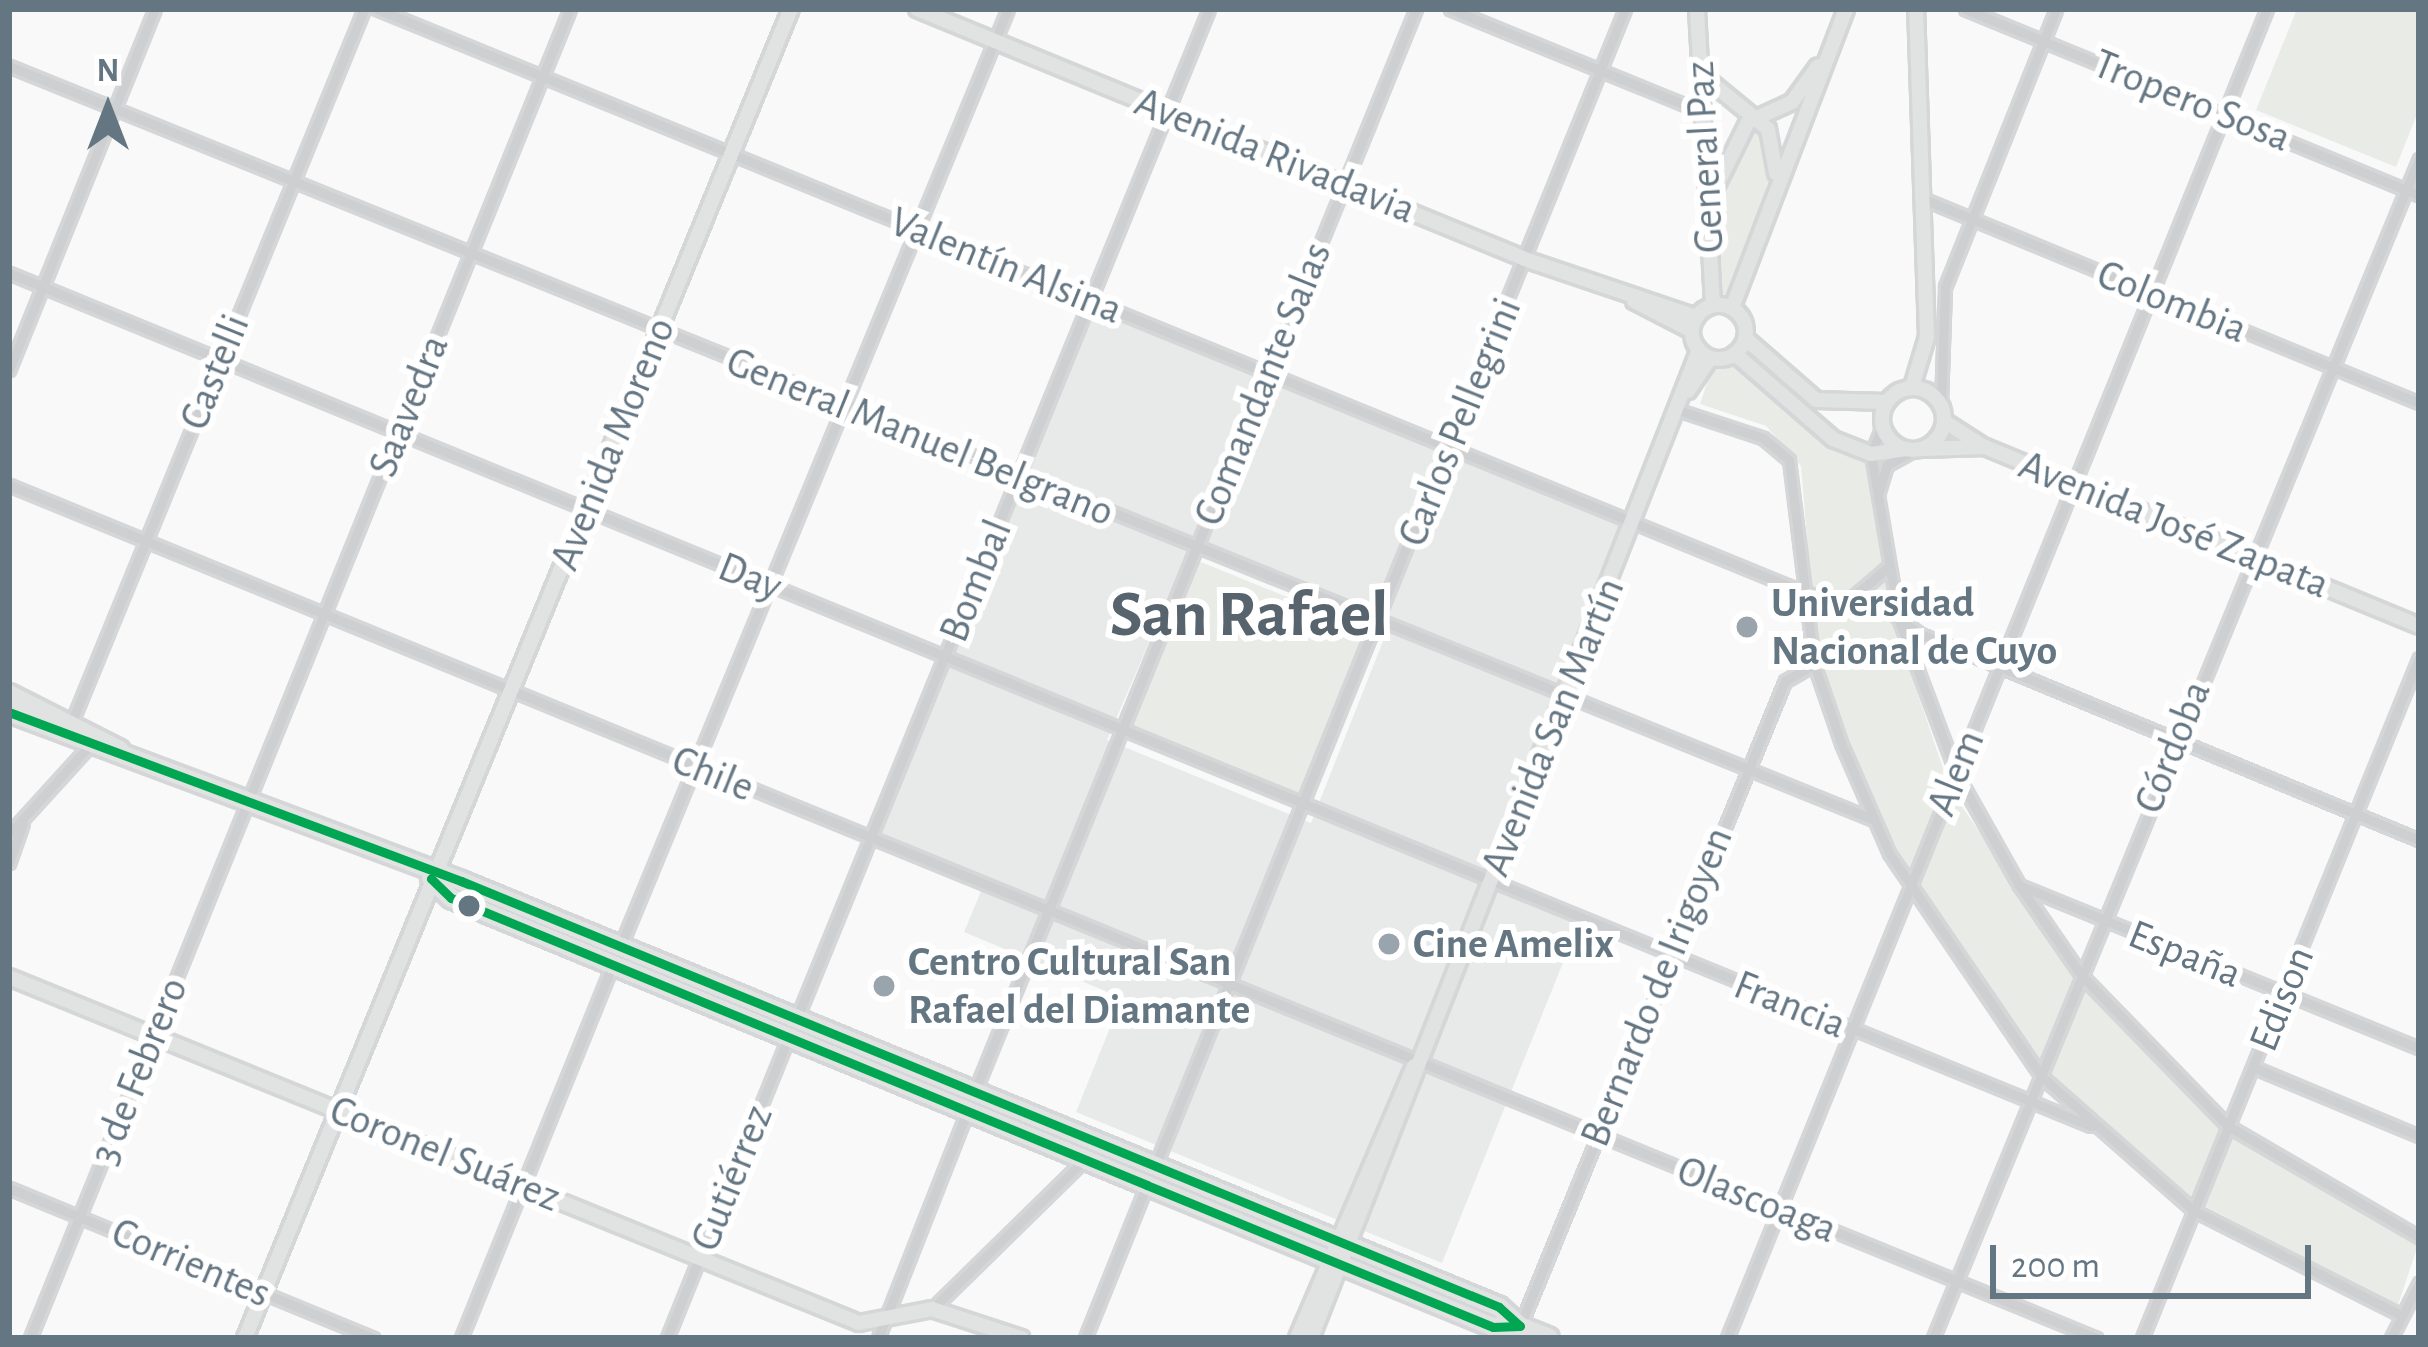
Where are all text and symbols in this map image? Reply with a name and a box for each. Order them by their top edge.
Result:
street label: Tropero Sosa [2086,39,2298,163]
north arrow [48,48,168,168]
text: N [97,55,119,88]
street label: General Paz [1675,60,1735,254]
street label: Avenida Rivadavia [1128,77,1422,235]
street label: Valentín Alsina [883,197,1129,335]
street label: Comandante Salas [1183,235,1343,533]
street label: Colombia [2090,249,2254,355]
street label: Carlos Pellegrini [1387,291,1533,553]
street label: Castelli [169,307,261,437]
street label: Avenida Moreno [540,310,686,578]
street label: Saavedra [358,328,460,484]
street label: General Manuel Belgrano [719,336,1121,538]
street label: Avenida José Zapata [2012,440,2336,610]
street label: Bombal [929,513,1023,649]
street label: Day [711,542,789,612]
street label: Avenida San Martín [1470,571,1636,883]
district label: San Rafael [1110,576,1388,656]
place label: Universidad Nacional de Cuyo [1771,578,2057,676]
marker: Universidad Nacional de Cuyo [1734,614,1760,640]
street label: Córdoba [2124,674,2222,820]
street label: Alem [1916,723,1996,823]
street label: Chile [665,735,761,813]
street label: Bernardo de Irigoyen [1570,820,1744,1154]
unlabelled marker [458,895,480,917]
street label: España [2121,909,2249,999]
place label: Cine Amelix [1413,919,1614,969]
marker: Cine Amelix [1376,931,1402,957]
place label: Centro Cultural San Rafael del Diamante [908,937,1250,1036]
street label: Edison [2238,939,2326,1059]
street label: Francia [1727,960,1853,1050]
street label: 3 de Febrero [79,970,199,1172]
marker: Centro Cultural San Rafael del Diamante [871,973,897,999]
street label: Coronel Suárez [323,1085,567,1223]
street label: Gutiérrez [680,1098,784,1258]
street label: Olascoaga [1670,1145,1844,1255]
street label: Corrientes [104,1207,278,1319]
scale bar [1996,1221,2317,1295]
text: 200 m [2011,1248,2100,1284]

